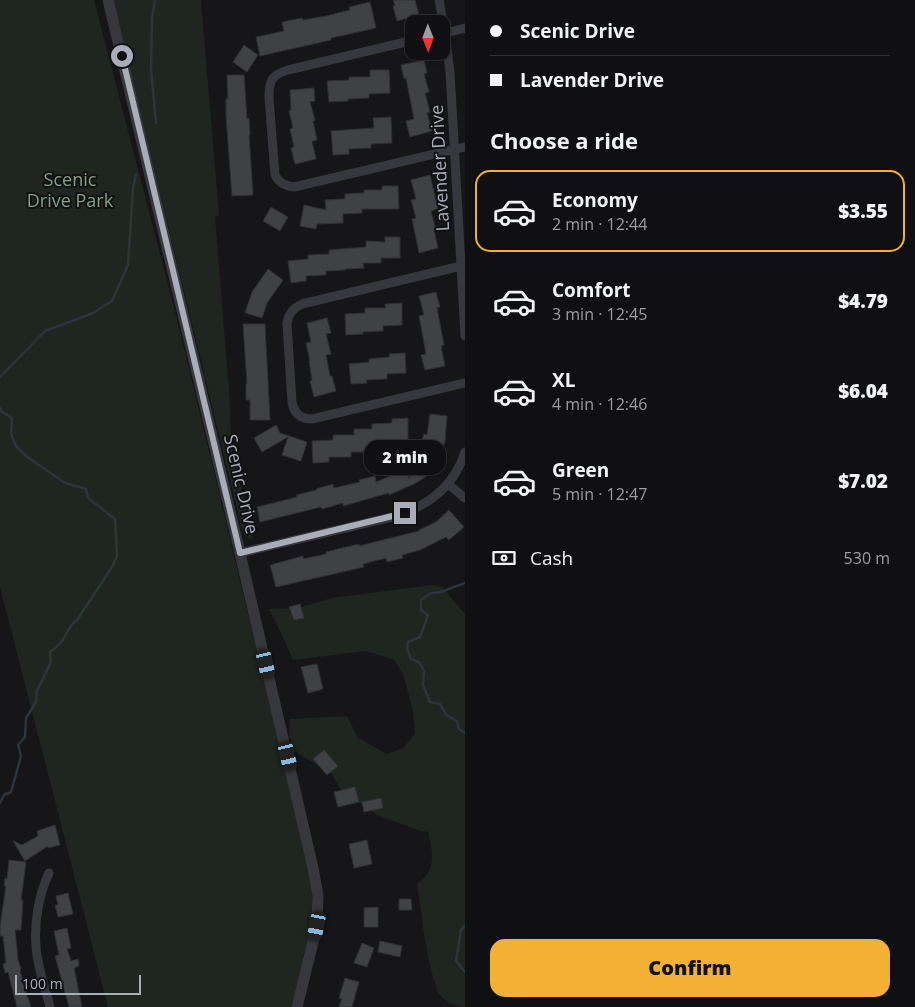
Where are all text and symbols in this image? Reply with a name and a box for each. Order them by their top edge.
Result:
north arrow [405,15,450,60]
map controls [405,15,450,60]
text: Scenic Drive [520,18,635,44]
route start [111,45,133,67]
text: Lavender Drive [520,67,664,93]
street label: Lavender Drive [424,104,454,232]
text: Choose a ride [490,125,638,155]
park label: Scenic Drive Park [27,167,114,212]
text: Economy [552,187,638,213]
icon: car [492,189,537,234]
text: $3.55 [838,198,888,224]
text: 2 min · 12:44 [552,213,647,235]
text: Comfort [552,277,631,303]
icon: car [492,279,537,324]
text: $4.79 [838,288,888,314]
text: 3 min · 12:45 [552,303,647,325]
text: XL [552,367,575,393]
icon: car [492,369,537,414]
text: $6.04 [838,378,888,404]
text: 4 min · 12:46 [552,393,647,415]
street label: Scenic Drive [219,432,265,536]
callout: 2 min [364,440,446,476]
text: 2 min [382,446,428,468]
text: Green [552,457,609,483]
icon: car [492,459,537,504]
text: $7.02 [838,468,888,494]
text: 5 min · 12:47 [552,483,647,505]
route end [394,502,416,524]
icon: cash [490,544,518,572]
text: Cash [530,545,573,571]
text: 530 m [844,547,890,569]
car [255,648,276,680]
car [277,740,298,772]
car [306,910,327,942]
button: Confirm [490,939,890,997]
scale bar [15,972,141,995]
text: 100 m [22,974,63,993]

